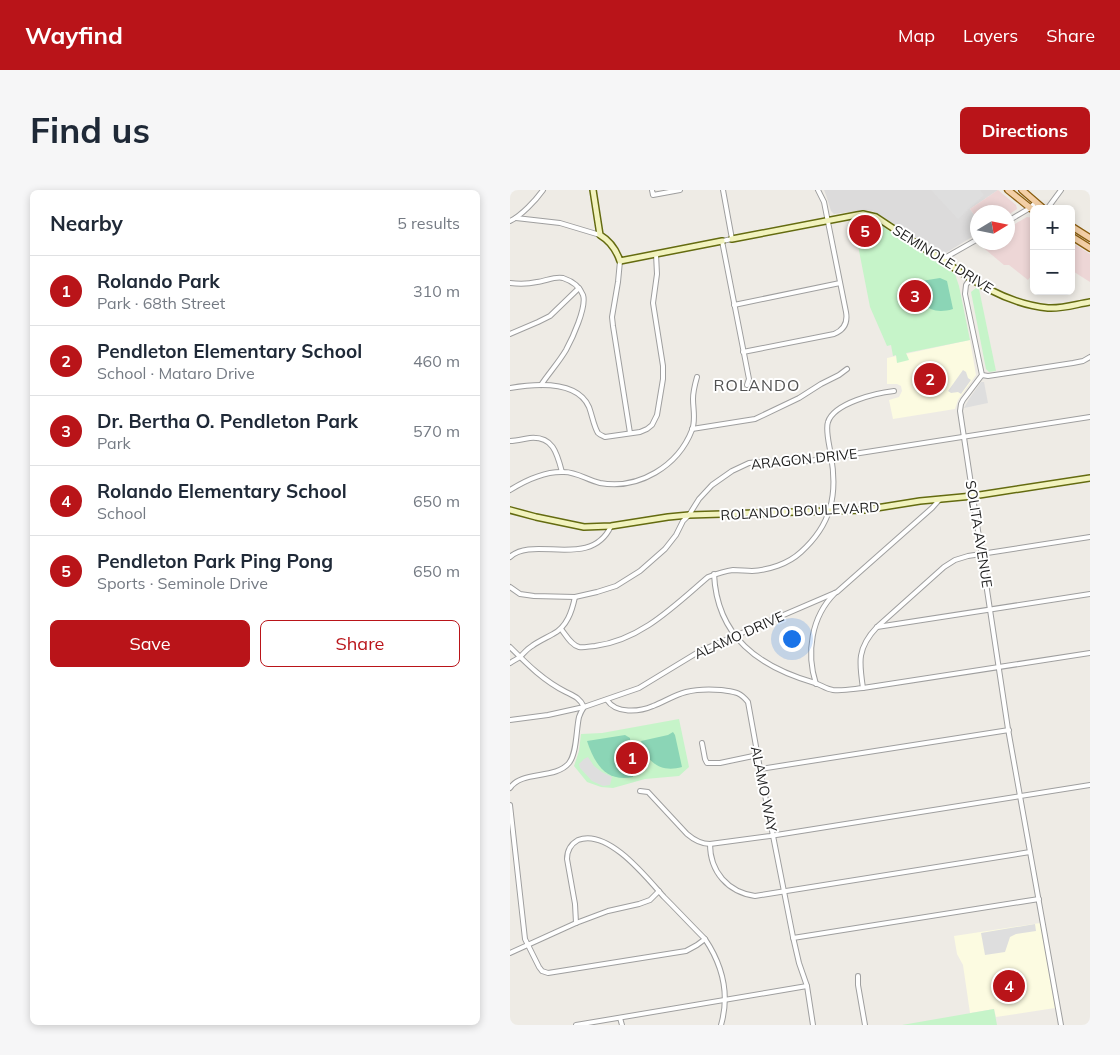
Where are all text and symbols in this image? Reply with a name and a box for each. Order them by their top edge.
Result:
text: Wayfind [25,20,123,50]
text: Map [898,24,935,47]
text: Layers [963,24,1018,47]
text: Share [1046,24,1095,47]
button: Directions [960,107,1090,154]
text: Find us [30,108,150,152]
north arrow [970,205,1015,250]
map controls [1030,205,1075,295]
button: + [1030,205,1075,250]
text: Nearby [50,210,123,236]
pin: 5 [849,212,881,250]
text: 5 results [397,213,460,233]
street label: SEMINOLE DRIVE [889,221,997,297]
button: − [1030,250,1075,295]
text: Rolando Park [97,269,220,293]
pin: 3 [899,277,931,315]
text: 1 [61,281,71,301]
text: 310 m [413,281,460,301]
text: Park · 68th Street [97,293,225,313]
text: Pendleton Elementary School [97,339,362,363]
text: 2 [61,351,71,371]
text: 460 m [413,351,460,371]
pin: 2 [914,360,946,398]
text: School · Mataro Drive [97,363,255,383]
district label: ROLANDO [714,375,800,395]
text: Dr. Bertha O. Pendleton Park [97,409,358,433]
text: 3 [61,421,71,441]
text: 570 m [413,421,460,441]
text: Park [97,433,131,453]
street label: ARAGON DRIVE [750,444,858,474]
text: Rolando Elementary School [97,479,347,503]
street label: SOLITA AVENUE [962,479,996,589]
text: 4 [61,491,71,511]
text: 650 m [413,491,460,511]
street label: ROLANDO BOULEVARD [720,498,880,524]
text: School [97,503,146,523]
text: Pendleton Park Ping Pong [97,549,333,573]
text: 5 [61,561,71,581]
text: 650 m [413,561,460,581]
text: Sports · Seminole Drive [97,573,268,593]
street label: ALAMO DRIVE [691,607,787,663]
button: Save [50,620,250,667]
button: Share [260,620,460,667]
your location [779,626,805,652]
pin: 1 [616,739,648,777]
street label: ALAMO WAY [747,745,781,834]
pin: 4 [993,967,1025,1005]

